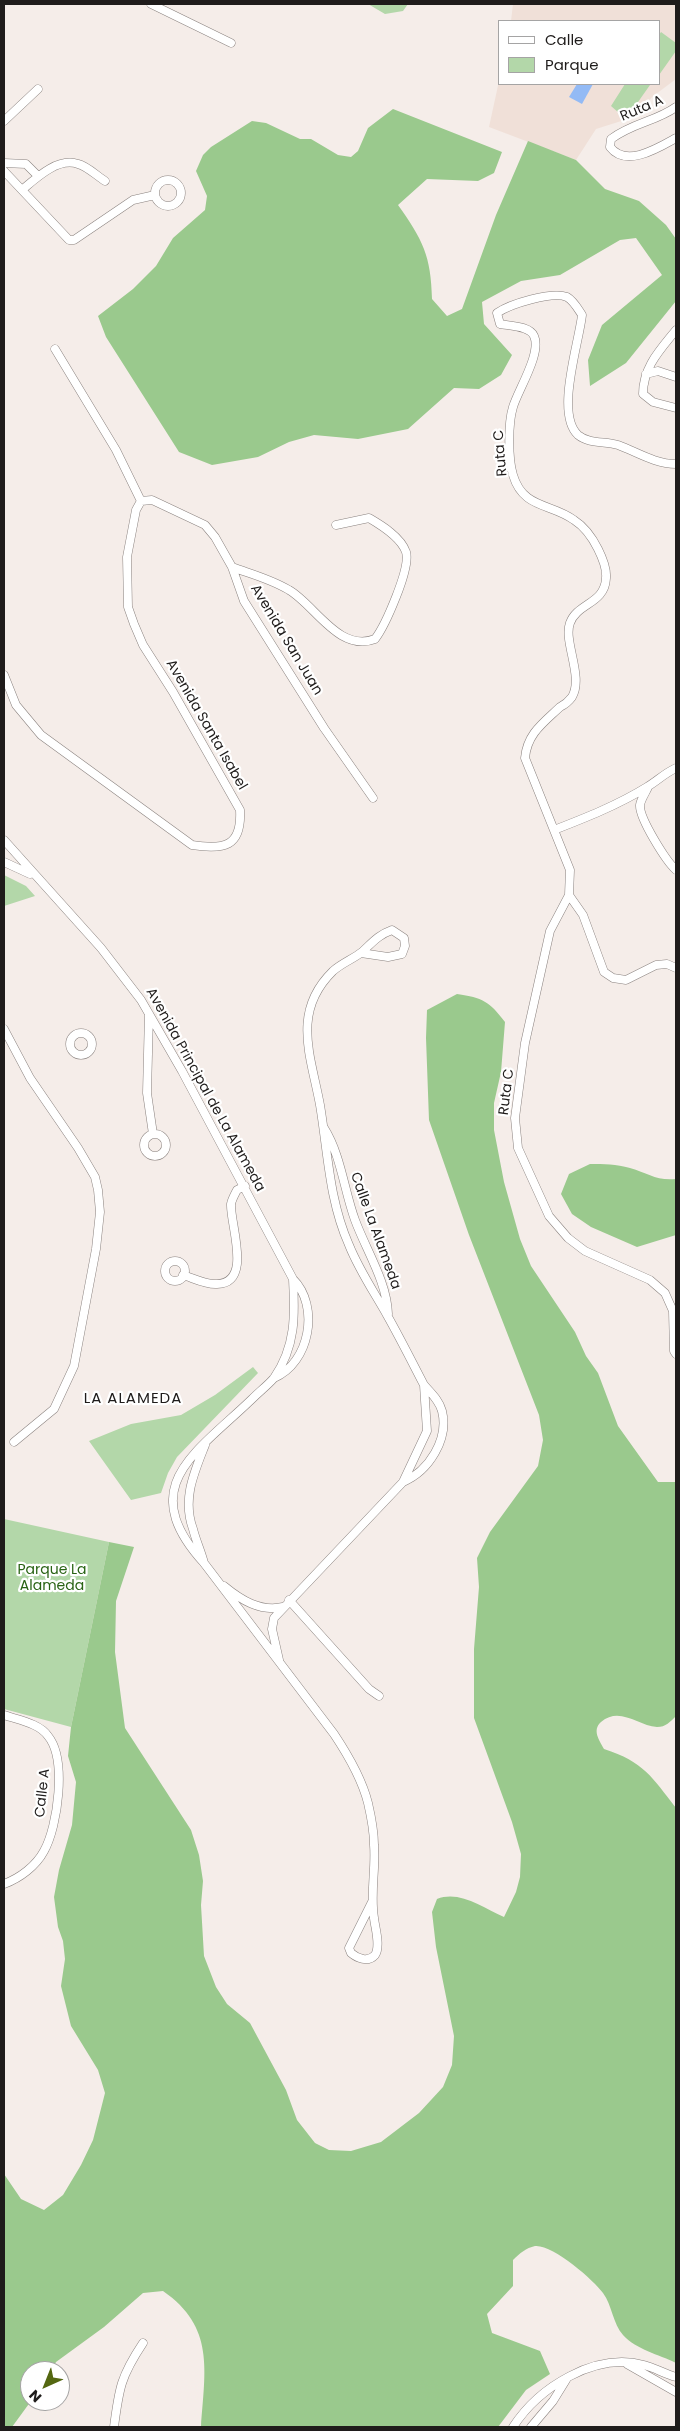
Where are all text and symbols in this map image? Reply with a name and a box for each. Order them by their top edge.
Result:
legend [498,20,660,85]
text: Calle [545,29,583,50]
text: Parque [545,54,598,75]
street label: Ruta A [618,92,666,126]
street label: Ruta C [491,429,511,477]
street label: Avenida San Juan [246,582,326,698]
street label: Avenida Santa Isabel [162,657,250,793]
street label: Avenida Principal de La Alameda [142,985,268,1195]
street label: Ruta C [496,1068,518,1116]
street label: Calle La Alameda [346,1170,404,1292]
district label: LA ALAMEDA [82,1390,184,1408]
park label: Parque La Alameda [17,1562,87,1594]
street label: Calle A [32,1768,54,1818]
north arrow [20,2361,70,2411]
text: N [25,2385,46,2407]

